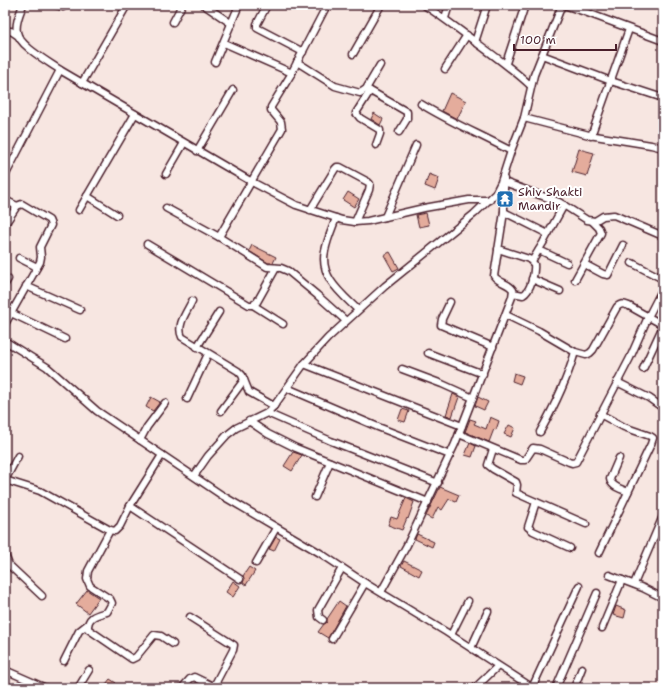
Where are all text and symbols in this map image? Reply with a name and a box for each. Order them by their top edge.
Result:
scale bar [514,26,616,52]
text: 100 m [520,32,556,48]
place label: Shiv Shakti Mandir [518,184,582,214]
temple icon: Shiv Shakti Mandir [495,189,515,209]

